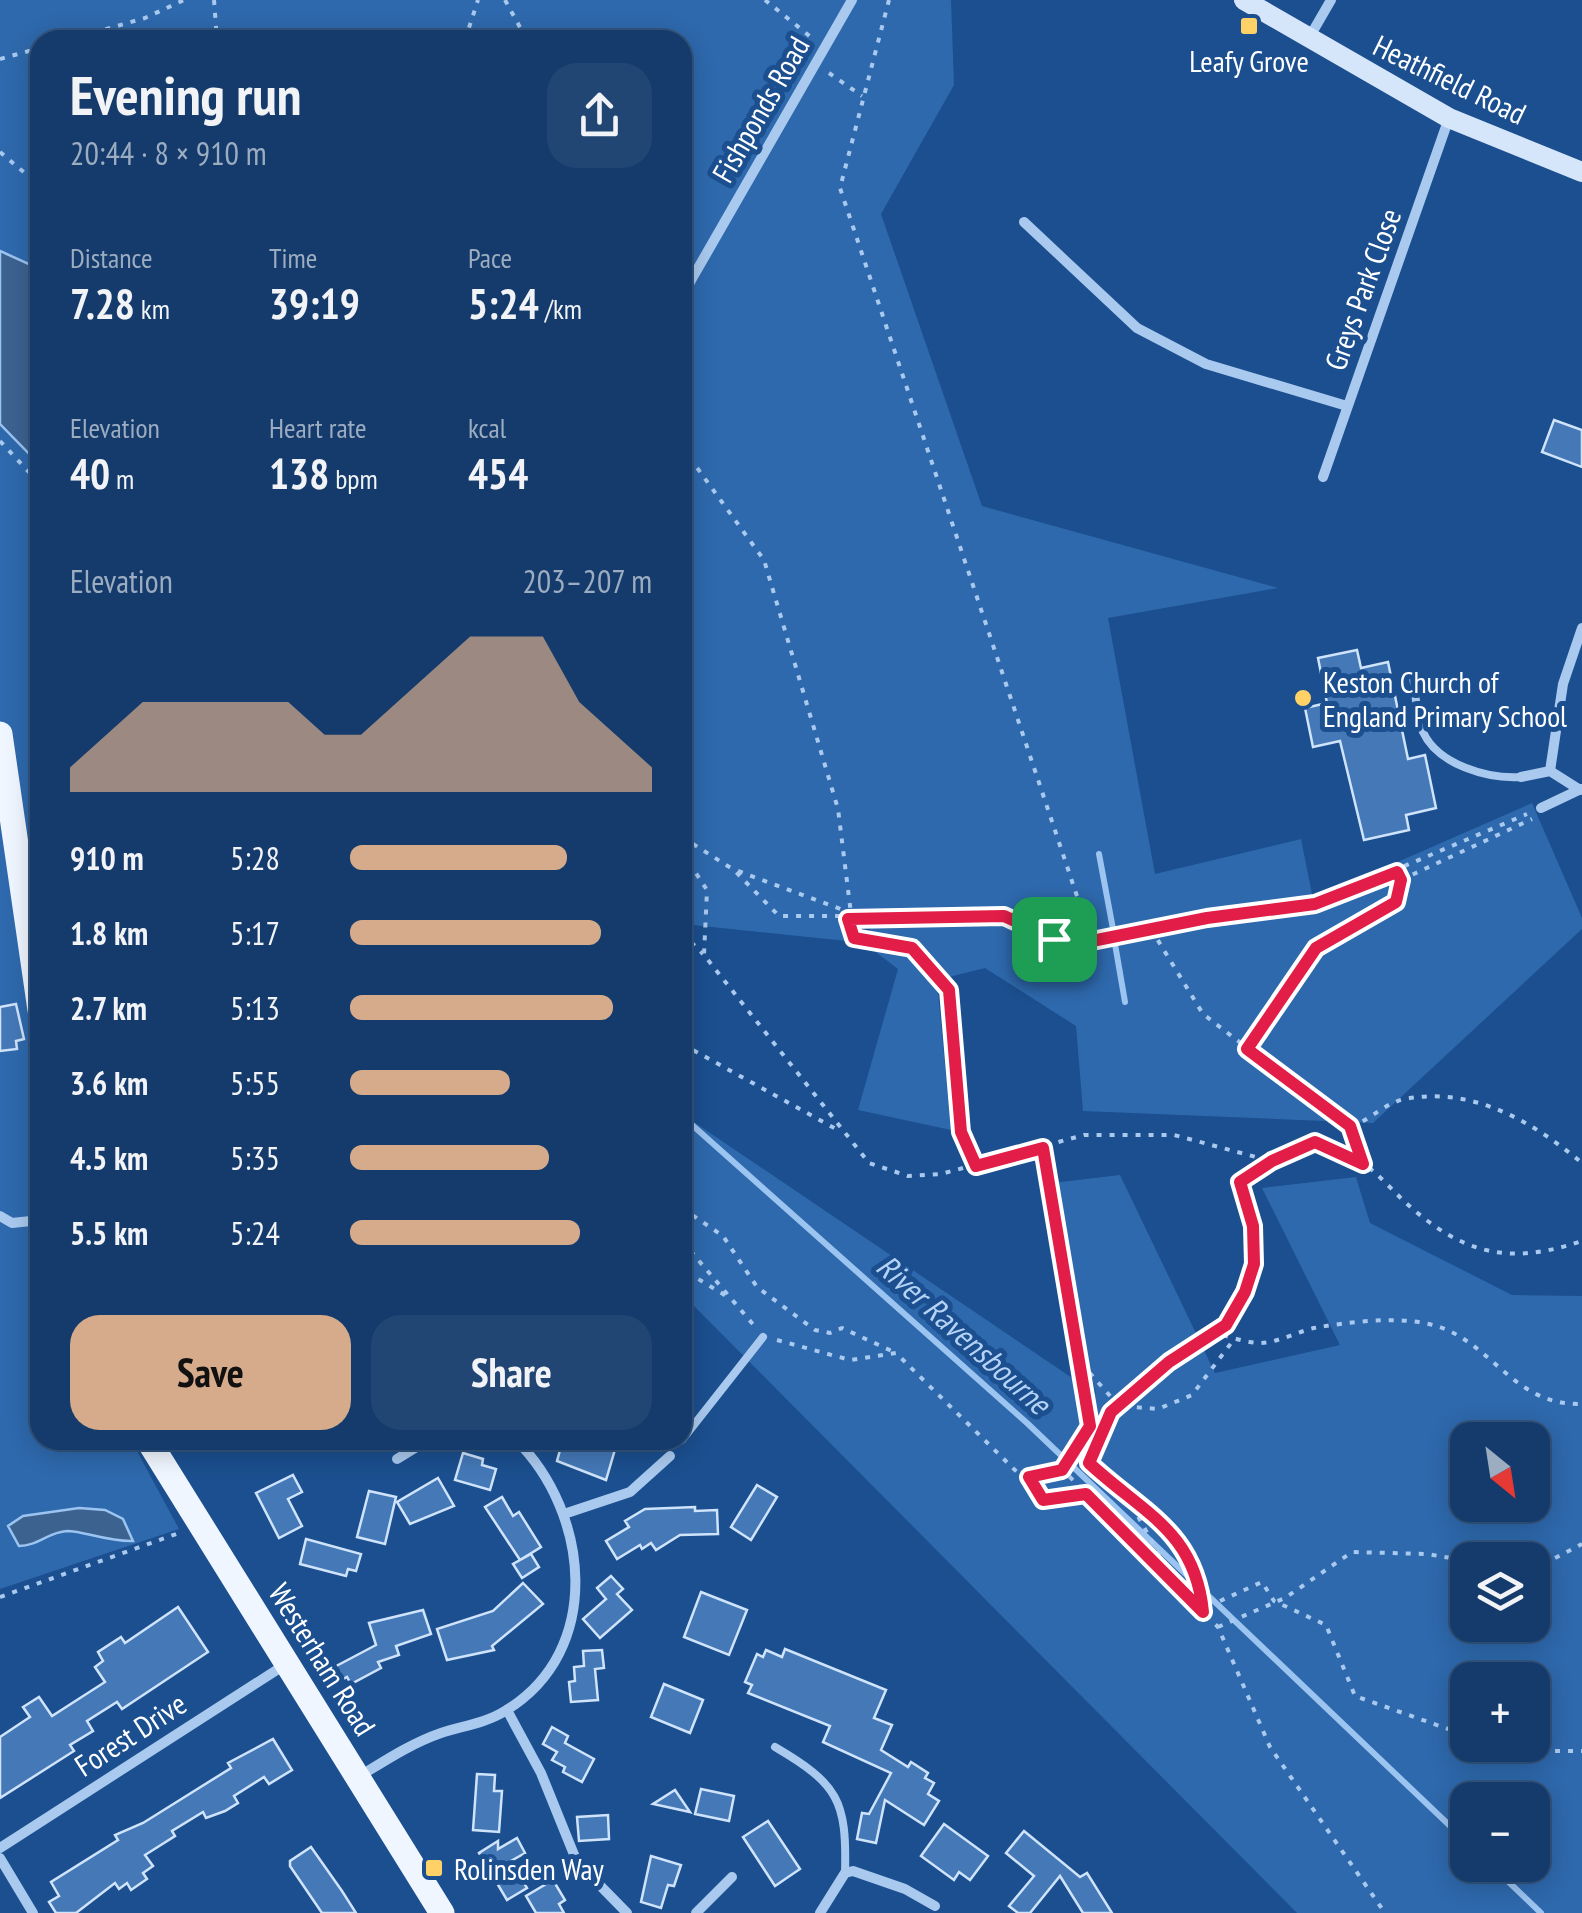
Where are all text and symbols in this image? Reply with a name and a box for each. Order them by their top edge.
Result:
marker: Leafy Grove [1238,15,1260,37]
street label: Heathfield Road [1367,25,1533,133]
street label: Fishponds Road [703,29,817,189]
place label: Leafy Grove [1189,41,1309,80]
text: Evening run [70,59,302,130]
button: share [547,63,652,168]
text: 20:44 · 8 × 910 m [70,132,267,174]
street label: Greys Park Close [1315,203,1409,375]
text: Distance [70,239,153,276]
text: Time [269,239,317,276]
text: Pace [468,239,512,276]
text: 7.28 [70,276,135,331]
text: 39:19 [269,276,360,331]
text: 5:24 [468,276,539,331]
text: km [135,290,170,327]
text: /km [539,290,582,327]
text: Elevation [70,409,160,446]
text: Heart rate [269,409,367,446]
text: kcal [468,409,506,446]
text: 40 [70,446,110,501]
text: 138 [269,446,329,501]
text: 454 [468,446,528,501]
text: m [110,460,134,497]
text: bpm [329,460,378,497]
text: Elevation [70,560,173,602]
text: 203–207 m [522,560,652,602]
place label: Keston Church of England Primary School [1323,662,1567,735]
marker: Keston Church of England Primary School [1292,687,1314,709]
text: 910 m [70,837,144,879]
text: 5:28 [230,837,280,879]
pin [1012,897,1097,982]
text: 1.8 km [70,912,148,954]
text: 5:17 [230,912,280,954]
icon: arrive [1027,912,1082,967]
text: 2.7 km [70,987,147,1029]
text: 5:13 [230,987,280,1029]
text: 3.6 km [70,1062,148,1104]
text: 5:55 [230,1062,280,1104]
text: 4.5 km [70,1137,148,1179]
text: 5:35 [230,1137,280,1179]
text: 5.5 km [70,1212,148,1254]
text: 5:24 [230,1212,280,1254]
water label: River Ravensbourne [868,1245,1061,1424]
button: Save [70,1315,351,1430]
button: Share [371,1315,652,1430]
north arrow [1450,1422,1550,1522]
map controls [1450,1422,1550,1882]
button: layers [1450,1542,1550,1642]
street label: Westerham Road [261,1576,385,1742]
button: + [1450,1662,1550,1762]
street label: Forest Drive [67,1684,193,1784]
button: − [1450,1782,1550,1882]
place label: Rolinsden Way [454,1849,605,1888]
marker: Rolinsden Way [423,1857,445,1879]

